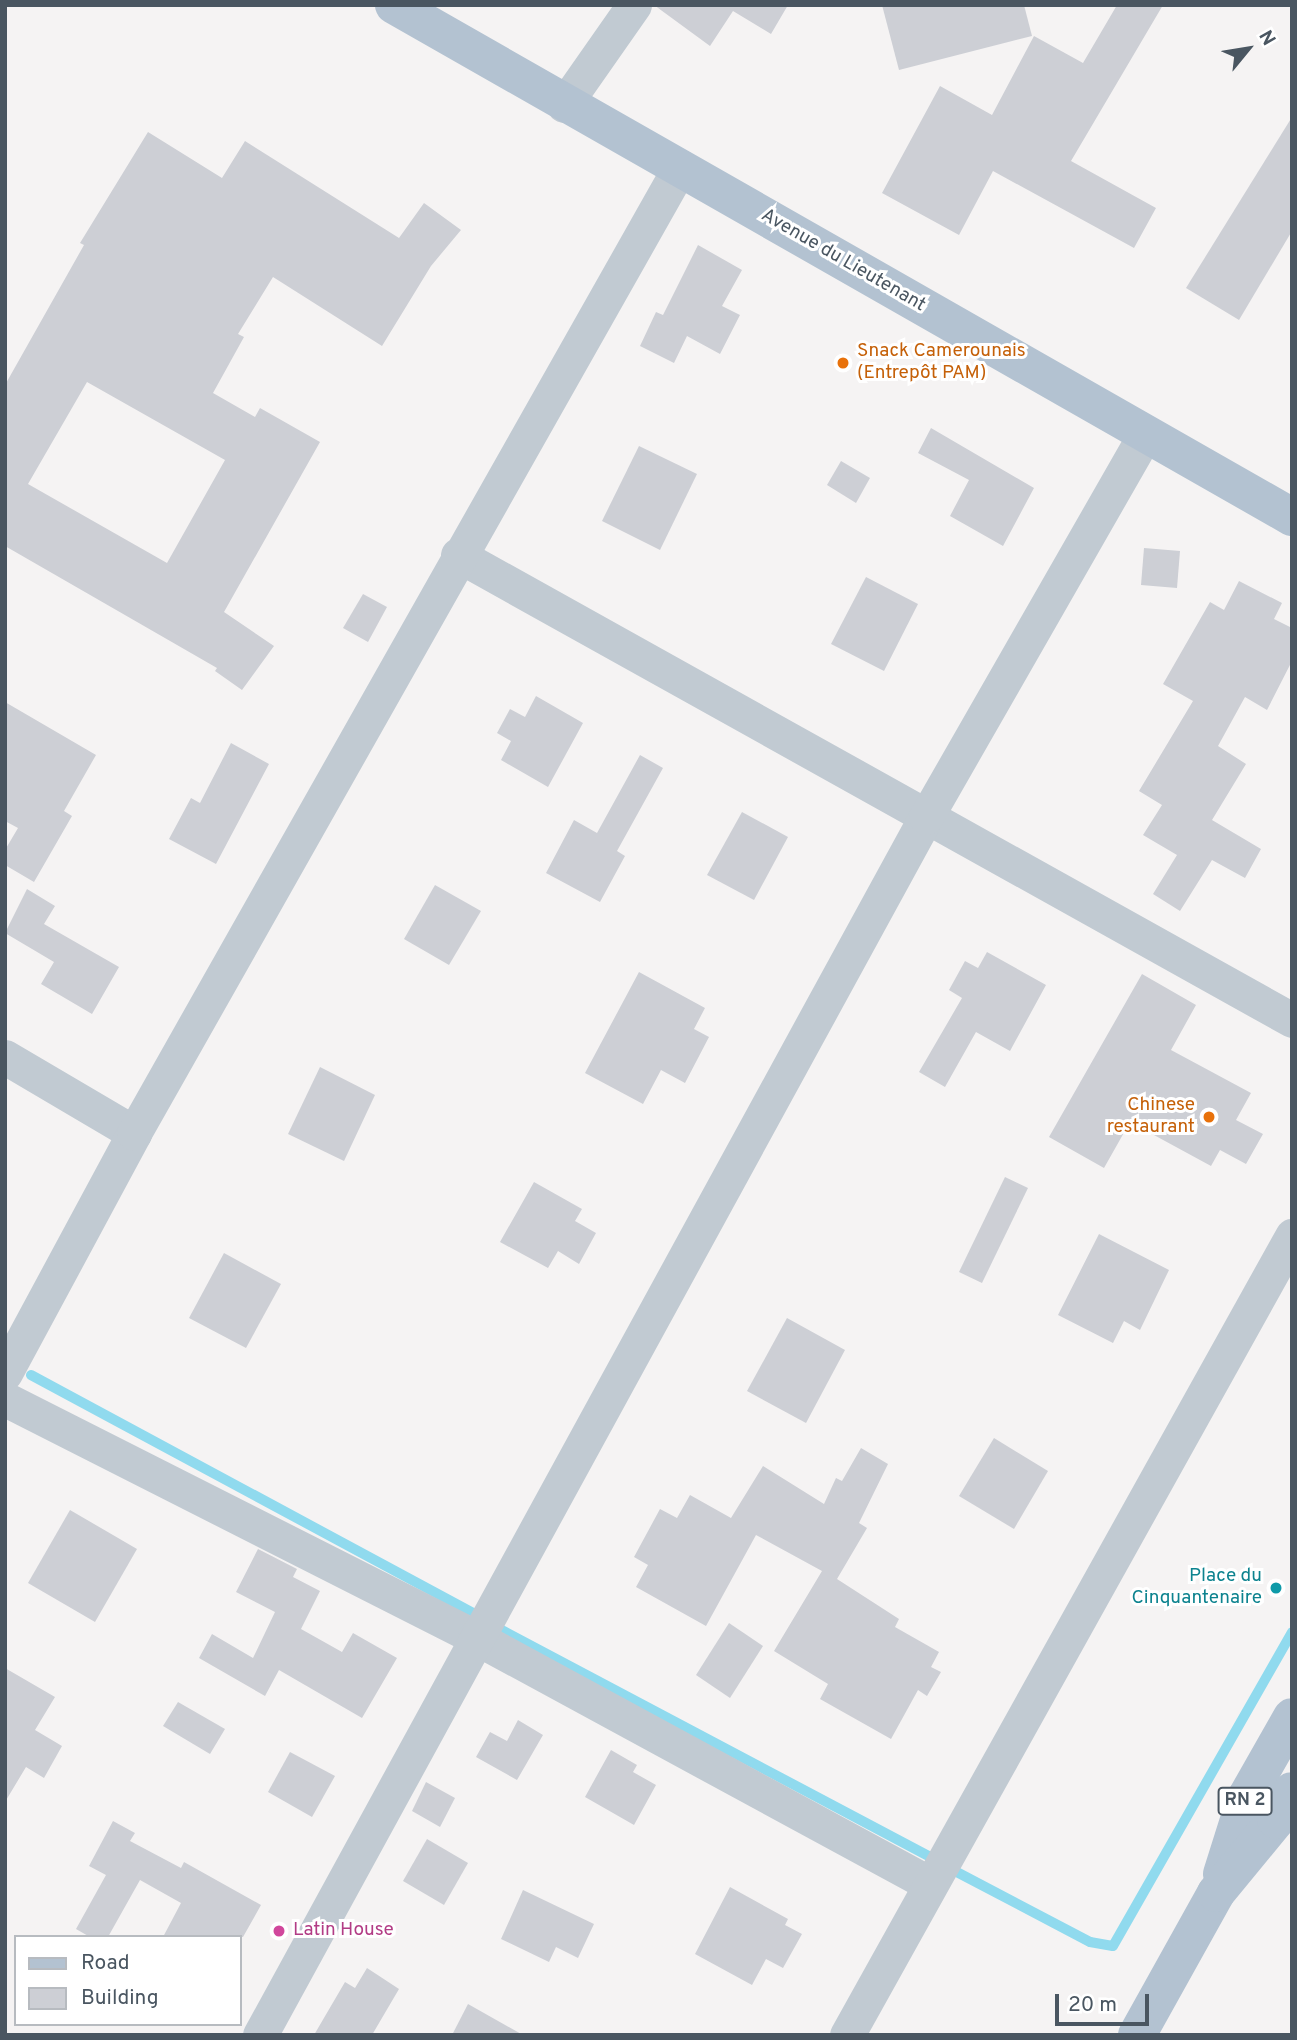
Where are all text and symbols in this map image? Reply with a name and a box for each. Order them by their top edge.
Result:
north arrow [1213,14,1283,84]
text: N [1252,27,1280,50]
street label: Avenue du Lieutenant [757,205,929,317]
place label: Snack Camerounais (Entrepôt PAM) [857,341,1026,385]
marker: Snack Camerounais (Entrepôt PAM) [835,355,851,371]
place label: Chinese restaurant [1107,1095,1195,1139]
marker: Chinese restaurant [1201,1109,1217,1125]
place label: Place du Cinquantenaire [1132,1566,1262,1610]
marker: Place du Cinquantenaire [1268,1580,1284,1596]
road number: RN 2 [1217,1786,1273,1815]
place label: Latin House [293,1920,394,1942]
marker: Latin House [271,1923,287,1939]
legend [14,1935,242,2026]
text: Road [81,1950,130,1977]
scale bar [1059,1980,1154,2024]
text: Building [81,1985,159,2012]
text: 20 m [1068,1992,1117,2019]

